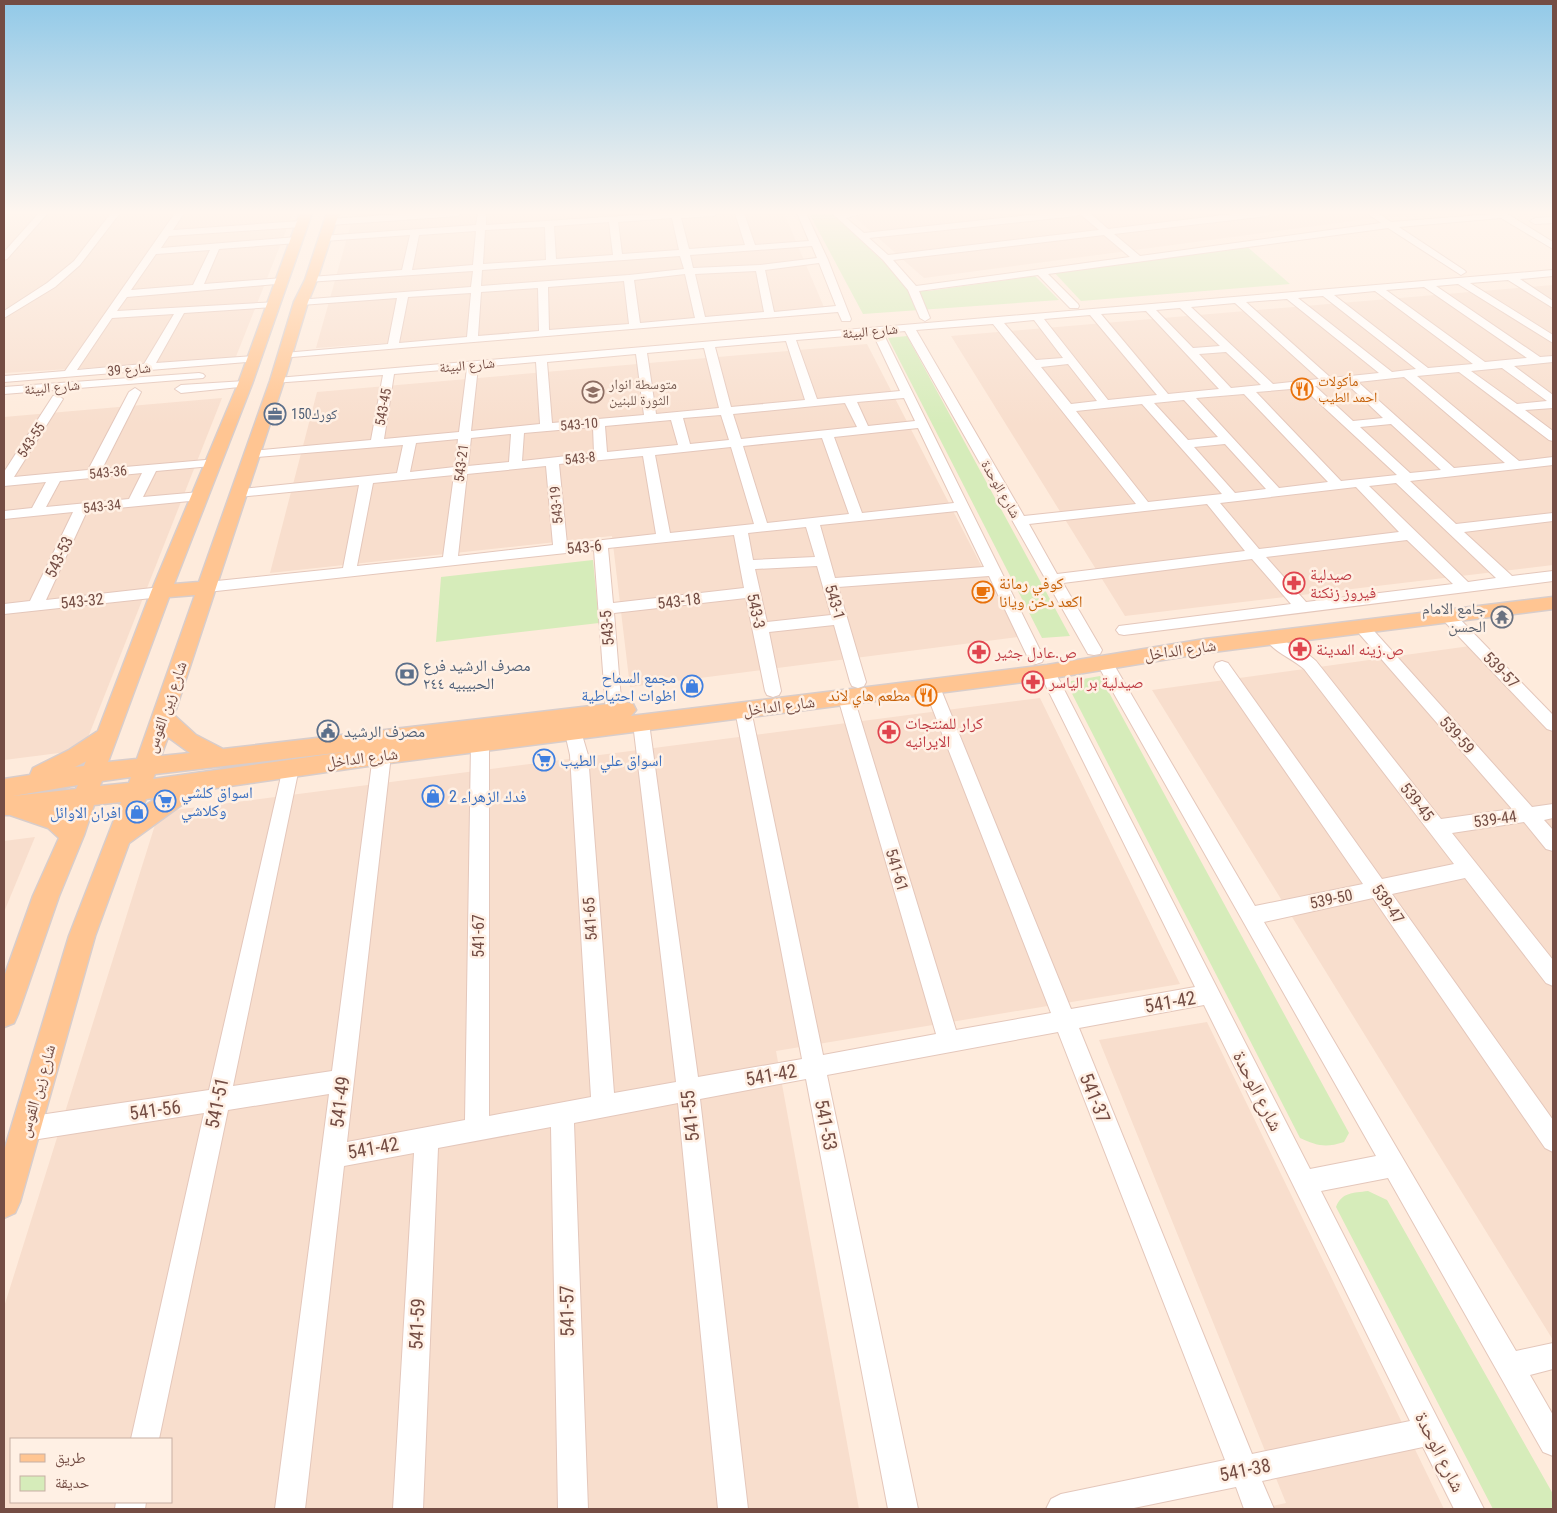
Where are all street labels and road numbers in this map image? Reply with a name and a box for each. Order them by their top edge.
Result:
street label: شارع البيئة [842,321,899,343]
street label: شارع البيئة [439,355,496,377]
street label: شارع 39 [107,359,152,381]
street label: شارع البيئة [24,377,81,399]
street label: 543-45 [372,387,394,427]
street label: 543-10 [559,414,599,434]
street label: 543-55 [14,420,48,460]
street label: 543-21 [451,443,471,483]
street label: 543-8 [564,448,596,468]
street label: شارع الوحدة [976,457,1024,522]
street label: 543-36 [88,462,128,482]
street label: 543-19 [546,485,566,525]
street label: 543-34 [82,496,122,516]
street label: 543-53 [41,533,77,581]
street label: 543-6 [565,536,603,558]
street label: 543-1 [821,582,849,622]
street label: 543-32 [59,589,105,613]
street label: 543-18 [656,589,702,613]
street label: 543-3 [743,592,769,630]
street label: 543-5 [596,609,618,647]
street label: شارع الداخل [1143,636,1217,665]
street label: 539-57 [1479,648,1523,692]
street label: شارع زين القوس [141,659,192,756]
street label: شارع الداخل [742,692,816,721]
street label: 539-59 [1436,712,1478,758]
street label: شارع الداخل [325,744,399,773]
street label: 539-45 [1396,779,1438,825]
street label: 539-44 [1472,807,1518,831]
street label: 541-61 [882,846,912,894]
street label: 539-47 [1368,881,1408,927]
street label: 539-50 [1308,885,1354,913]
street label: 541-65 [579,897,601,941]
street label: 541-67 [469,914,488,958]
street label: 541-42 [1143,986,1197,1018]
street label: شارع زين القوس [15,1042,60,1140]
street label: شارع الوحدة [1228,1047,1288,1135]
street label: 541-42 [744,1059,798,1091]
street label: 541-37 [1075,1070,1115,1126]
street label: 541-51 [200,1075,234,1131]
street label: 541-49 [325,1075,355,1129]
street label: 541-55 [676,1089,704,1143]
street label: 541-56 [128,1095,182,1125]
street label: 541-53 [810,1097,842,1153]
street label: 541-42 [346,1132,400,1164]
street label: 541-57 [555,1285,579,1337]
street label: 541-59 [404,1298,430,1350]
street label: شارع الوحدة [1410,1408,1470,1496]
street label: 541-38 [1217,1453,1273,1487]

